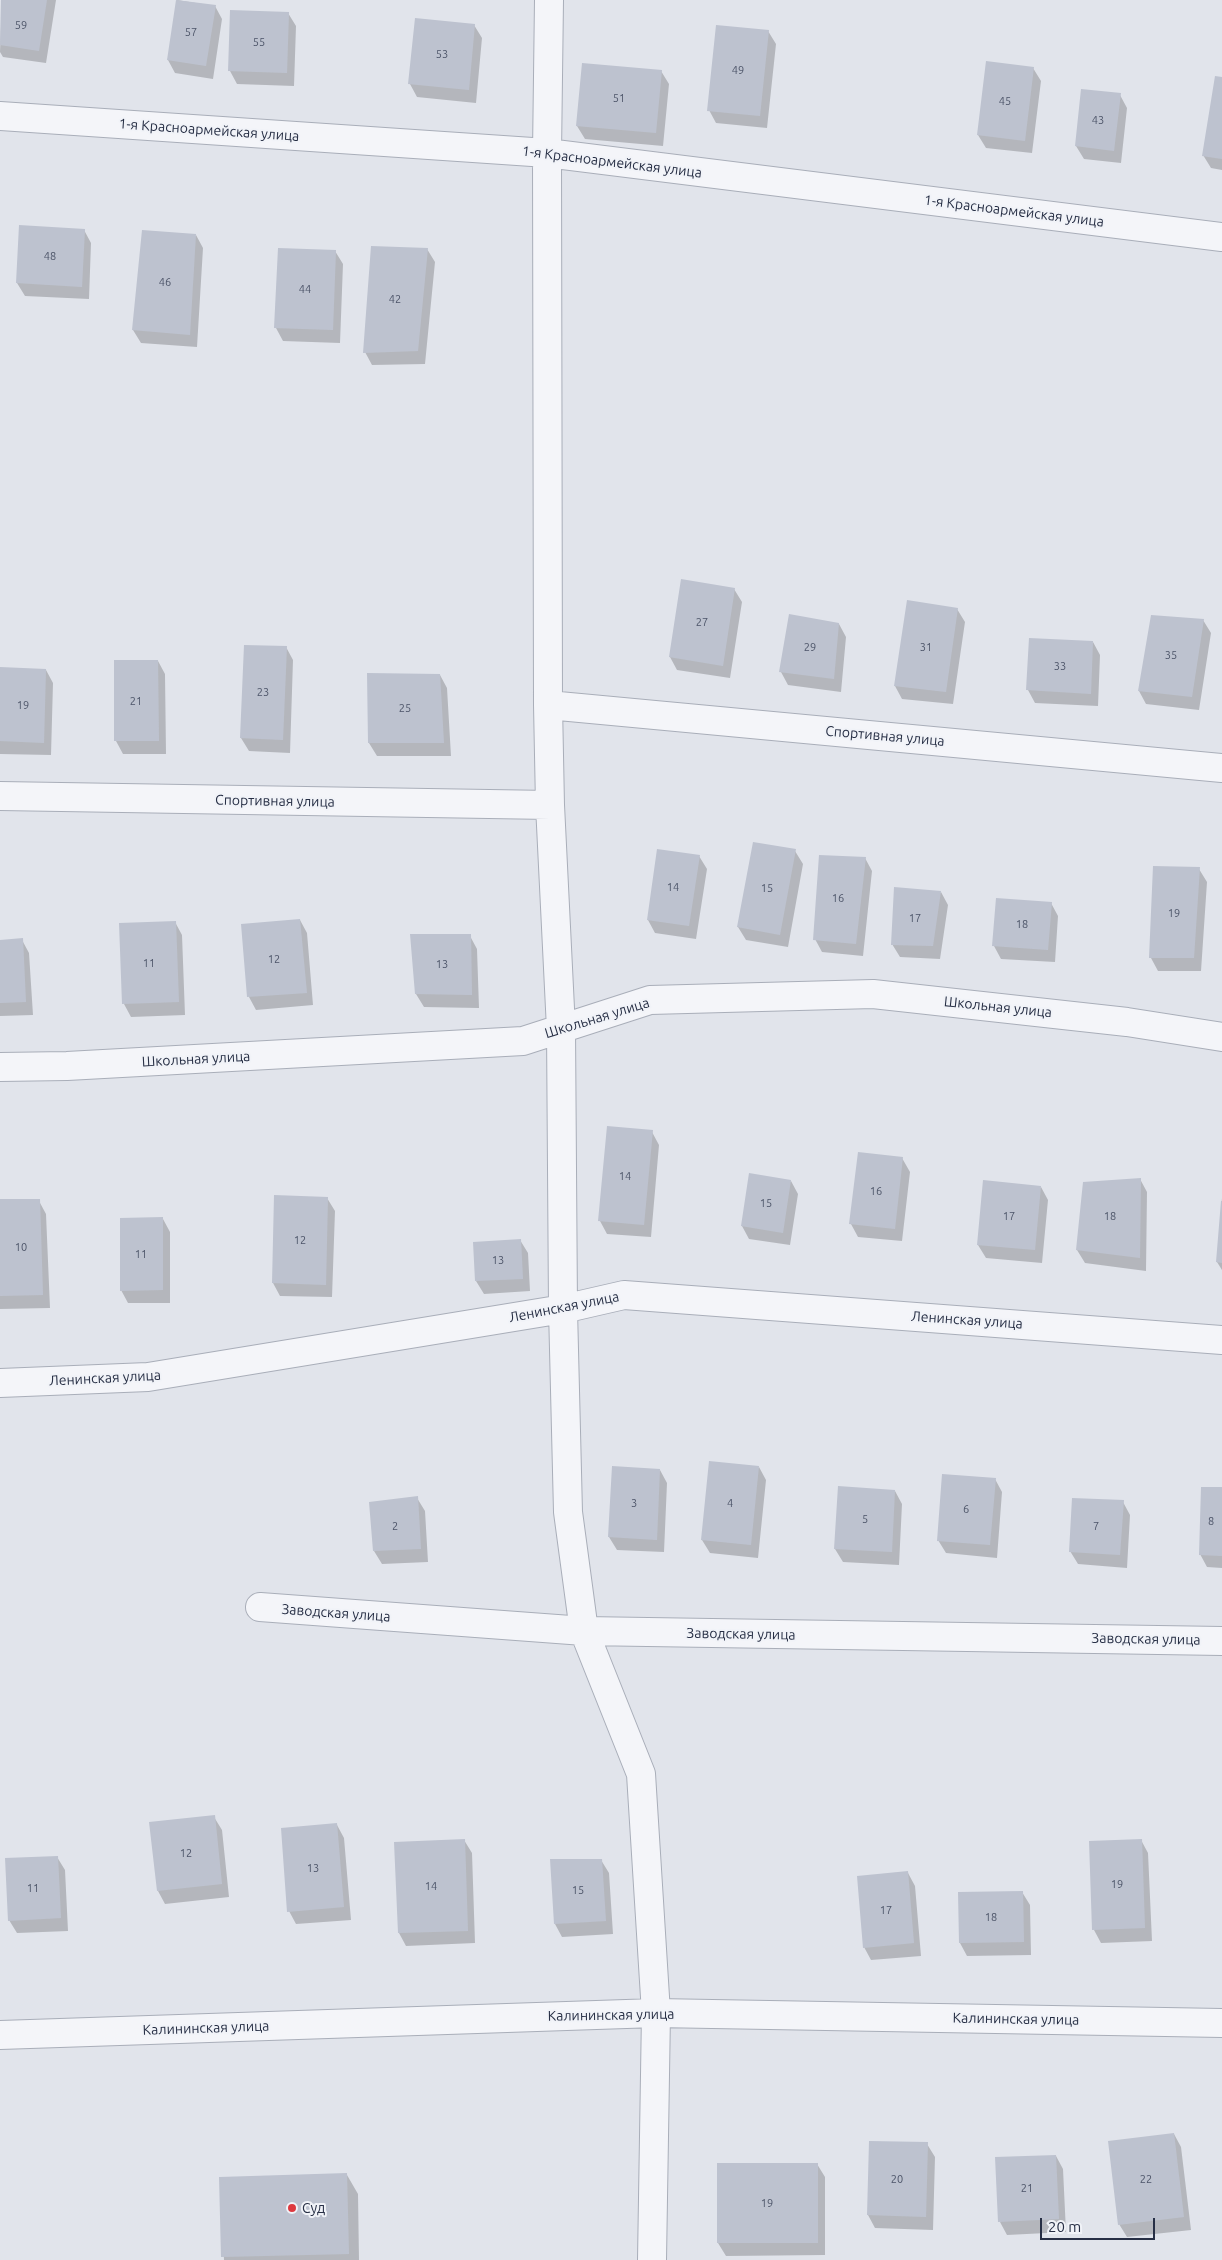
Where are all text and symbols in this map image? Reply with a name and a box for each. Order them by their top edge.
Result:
house number: 59 [15,18,27,32]
house number: 57 [185,25,197,39]
house number: 55 [253,35,265,49]
house number: 53 [436,47,448,61]
house number: 49 [732,63,744,77]
house number: 51 [613,91,625,105]
house number: 45 [999,94,1011,108]
house number: 43 [1092,113,1104,127]
street label: 1-я Красноармейская улица [118,115,300,145]
street label: 1-я Красноармейская улица [521,143,703,181]
street label: 1-я Красноармейская улица [923,192,1105,230]
house number: 48 [44,249,56,263]
house number: 46 [159,275,171,289]
house number: 44 [299,282,311,296]
house number: 42 [389,292,401,306]
house number: 27 [696,615,708,629]
house number: 29 [804,640,816,654]
house number: 31 [920,640,932,654]
house number: 35 [1165,648,1177,662]
house number: 33 [1054,659,1066,673]
house number: 23 [257,685,269,699]
house number: 21 [130,694,142,708]
house number: 19 [17,698,29,712]
house number: 25 [399,701,411,715]
street label: Спортивная улица [825,722,945,750]
street label: Спортивная улица [215,792,335,810]
house number: 14 [667,880,679,894]
house number: 15 [761,881,773,895]
house number: 16 [832,891,844,905]
house number: 19 [1168,906,1180,920]
house number: 17 [909,911,921,925]
house number: 18 [1016,917,1028,931]
house number: 12 [268,952,280,966]
house number: 11 [143,956,155,970]
house number: 13 [436,957,448,971]
street label: Школьная улица [943,993,1053,1021]
street label: Школьная улица [543,994,651,1042]
street label: Школьная улица [141,1048,251,1070]
house number: 14 [619,1169,631,1183]
house number: 16 [870,1184,882,1198]
house number: 15 [760,1196,772,1210]
house number: 17 [1003,1209,1015,1223]
house number: 18 [1104,1209,1116,1223]
house number: 12 [294,1233,306,1247]
house number: 10 [15,1240,27,1254]
house number: 11 [135,1247,147,1261]
house number: 13 [492,1253,504,1267]
street label: Ленинская улица [507,1288,621,1326]
street label: Ленинская улица [911,1308,1023,1332]
street label: Ленинская улица [49,1367,161,1389]
house number: 3 [631,1496,637,1510]
house number: 4 [727,1496,733,1510]
house number: 6 [963,1502,969,1516]
house number: 5 [862,1512,868,1526]
house number: 8 [1208,1514,1214,1528]
house number: 2 [392,1519,398,1533]
house number: 7 [1093,1519,1099,1533]
street label: Заводская улица [281,1601,391,1625]
street label: Заводская улица [686,1625,796,1643]
street label: Заводская улица [1091,1630,1201,1648]
house number: 12 [180,1846,192,1860]
house number: 13 [307,1861,319,1875]
house number: 19 [1111,1877,1123,1891]
house number: 14 [425,1879,437,1893]
house number: 11 [27,1881,39,1895]
house number: 15 [572,1883,584,1897]
house number: 17 [880,1903,892,1917]
house number: 18 [985,1910,997,1924]
street label: Калининская улица [547,2005,675,2025]
street label: Калининская улица [952,2009,1080,2029]
street label: Калининская улица [142,2017,270,2039]
house number: 20 [891,2172,903,2186]
house number: 22 [1140,2172,1152,2186]
house number: 21 [1021,2181,1033,2195]
house number: 19 [761,2196,773,2210]
place label: Суд [302,2200,325,2216]
marker: Суд [286,2202,298,2214]
scale bar [1042,2208,1157,2240]
text: 20 m [1048,2218,1081,2235]

